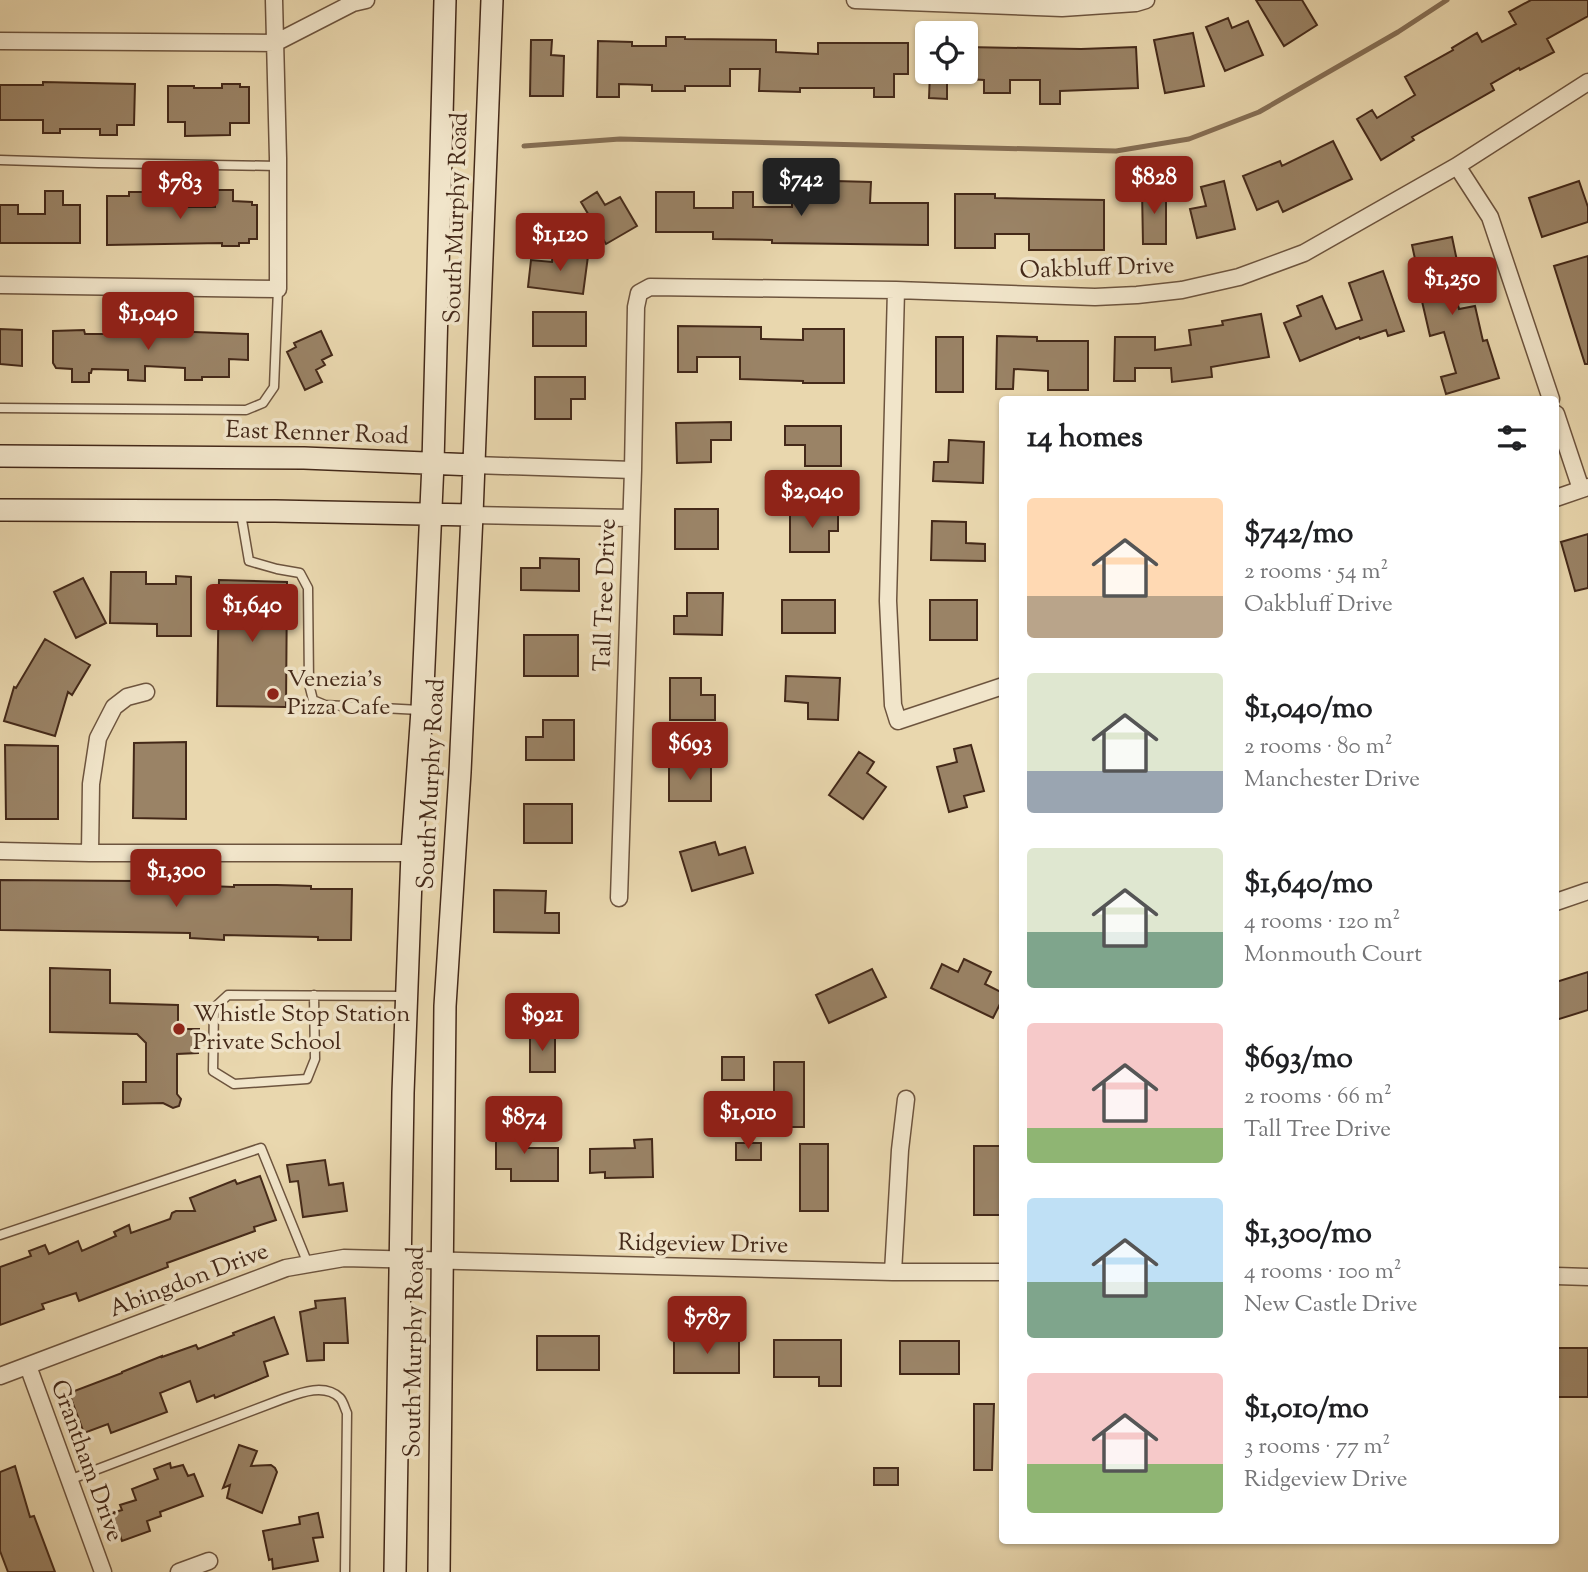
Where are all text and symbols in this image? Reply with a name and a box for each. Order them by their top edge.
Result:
map controls [915,21,978,84]
button: locate [915,21,978,84]
street label: South Murphy Road [436,111,478,324]
pin: $828 [1113,156,1195,216]
pin: $742 [760,158,842,218]
pin: $783 [139,162,221,221]
text: $828 [1131,162,1177,195]
text: $742 [779,164,823,197]
text: $783 [158,167,202,200]
pin: $1,120 [503,214,617,273]
text: $1,120 [532,219,588,252]
street label: Oakbluff Drive [1019,249,1175,289]
pin: $1,250 [1395,258,1509,317]
text: $1,250 [1424,263,1480,296]
pin: $1,040 [91,292,205,352]
text: $1,040 [118,298,178,331]
street label: East Renner Road [225,414,410,454]
text: 14 homes [1027,417,1143,460]
icon: filters [1493,419,1531,457]
pin: $2,040 [755,470,869,530]
text: $2,040 [781,476,843,509]
text: $742/mo [1244,513,1353,556]
street label: Tall Tree Drive [586,518,626,672]
icon: home [1083,526,1167,610]
text: 2 rooms · 54 m² [1244,556,1388,589]
pin: $1,640 [195,584,309,644]
text: Oakbluff Drive [1244,589,1393,622]
text: $1,640 [222,590,282,623]
place label: Venezia's Pizza Cafe [287,663,390,725]
street label: South Murphy Road [409,677,455,890]
marker: Venezia's Pizza Cafe [265,686,281,702]
text: $1,040/mo [1244,688,1373,731]
icon: home [1083,701,1167,785]
pin: $693 [649,722,731,782]
text: $693 [668,728,712,761]
text: 2 rooms · 80 m² [1244,731,1392,764]
text: Manchester Drive [1244,764,1420,797]
pin: $1,300 [119,850,233,909]
text: $1,300 [146,855,206,888]
text: $1,640/mo [1244,863,1373,906]
icon: home [1083,876,1167,960]
text: 4 rooms · 120 m² [1244,906,1400,939]
text: Monmouth Court [1244,939,1422,972]
pin: $921 [501,993,583,1053]
place label: Whistle Stop Station Private School [193,998,410,1060]
text: $921 [521,999,563,1032]
marker: Whistle Stop Station Private School [171,1021,187,1037]
text: $693/mo [1244,1038,1353,1081]
icon: home [1083,1051,1167,1135]
text: 2 rooms · 66 m² [1244,1081,1392,1114]
pin: $1,010 [691,1092,805,1151]
pin: $874 [483,1096,565,1156]
text: $1,010 [720,1097,776,1130]
text: $874 [501,1102,547,1135]
text: Tall Tree Drive [1244,1114,1391,1147]
text: $1,300/mo [1244,1213,1372,1256]
icon: home [1083,1226,1167,1310]
street label: Ridgeview Drive [617,1227,789,1263]
street label: Abingdon Drive [104,1235,274,1327]
street label: South Murphy Road [396,1246,434,1458]
text: 4 rooms · 100 m² [1244,1256,1402,1289]
text: New Castle Drive [1244,1289,1417,1322]
pin: $787 [666,1296,748,1356]
text: $787 [684,1302,730,1335]
street label: Grantham Drive [41,1375,131,1547]
text: $1,010/mo [1244,1388,1369,1431]
icon: home [1083,1401,1167,1485]
text: 3 rooms · 77 m² [1244,1431,1390,1464]
text: Ridgeview Drive [1244,1464,1407,1497]

